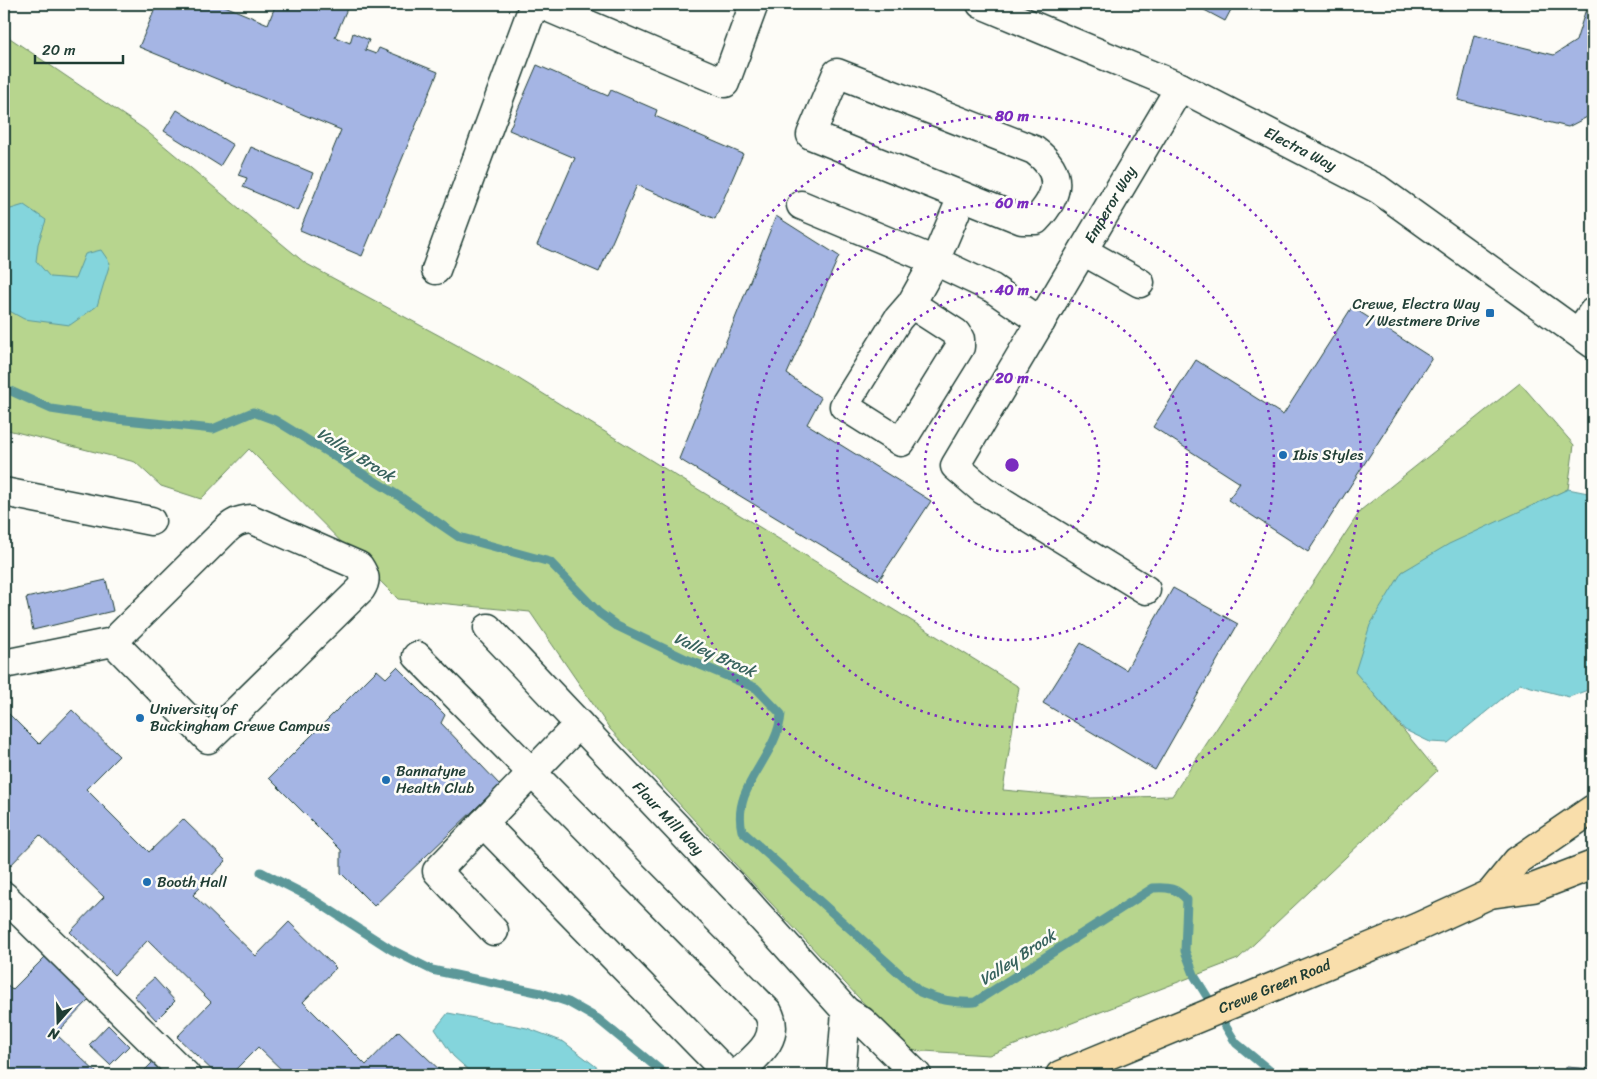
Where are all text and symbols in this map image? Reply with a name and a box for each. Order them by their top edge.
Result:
scale bar [35,32,122,64]
text: 20 m [42,37,76,63]
text: 80 m [994,103,1029,129]
street label: Electra Way [1260,119,1341,179]
street label: Emperor Way [1077,161,1143,248]
text: 60 m [994,190,1029,216]
text: 40 m [994,277,1030,303]
place label: Crewe, Electra Way / Westmere Drive [1352,291,1480,334]
marker: Crewe, Electra Way / Westmere Drive [1484,307,1496,319]
text: 20 m [994,365,1029,391]
water label: Valley Brook [311,419,403,491]
place label: Ibis Styles [1292,442,1364,468]
marker: Ibis Styles [1277,449,1289,461]
centre of rings [1003,456,1021,474]
water label: Valley Brook [669,623,763,686]
place label: University of Buckingham Crewe Campus [150,696,330,739]
marker: University of Buckingham Crewe Campus [134,712,146,724]
place label: Bannatyne Health Club [396,758,474,801]
marker: Bannatyne Health Club [380,774,392,786]
street label: Flour Mill Way [626,775,710,862]
place label: Booth Hall [157,869,227,895]
marker: Booth Hall [141,876,153,888]
water label: Valley Brook [973,920,1064,993]
street label: Crewe Green Road [1214,951,1336,1021]
north arrow [32,996,82,1046]
text: N [45,1020,63,1047]

